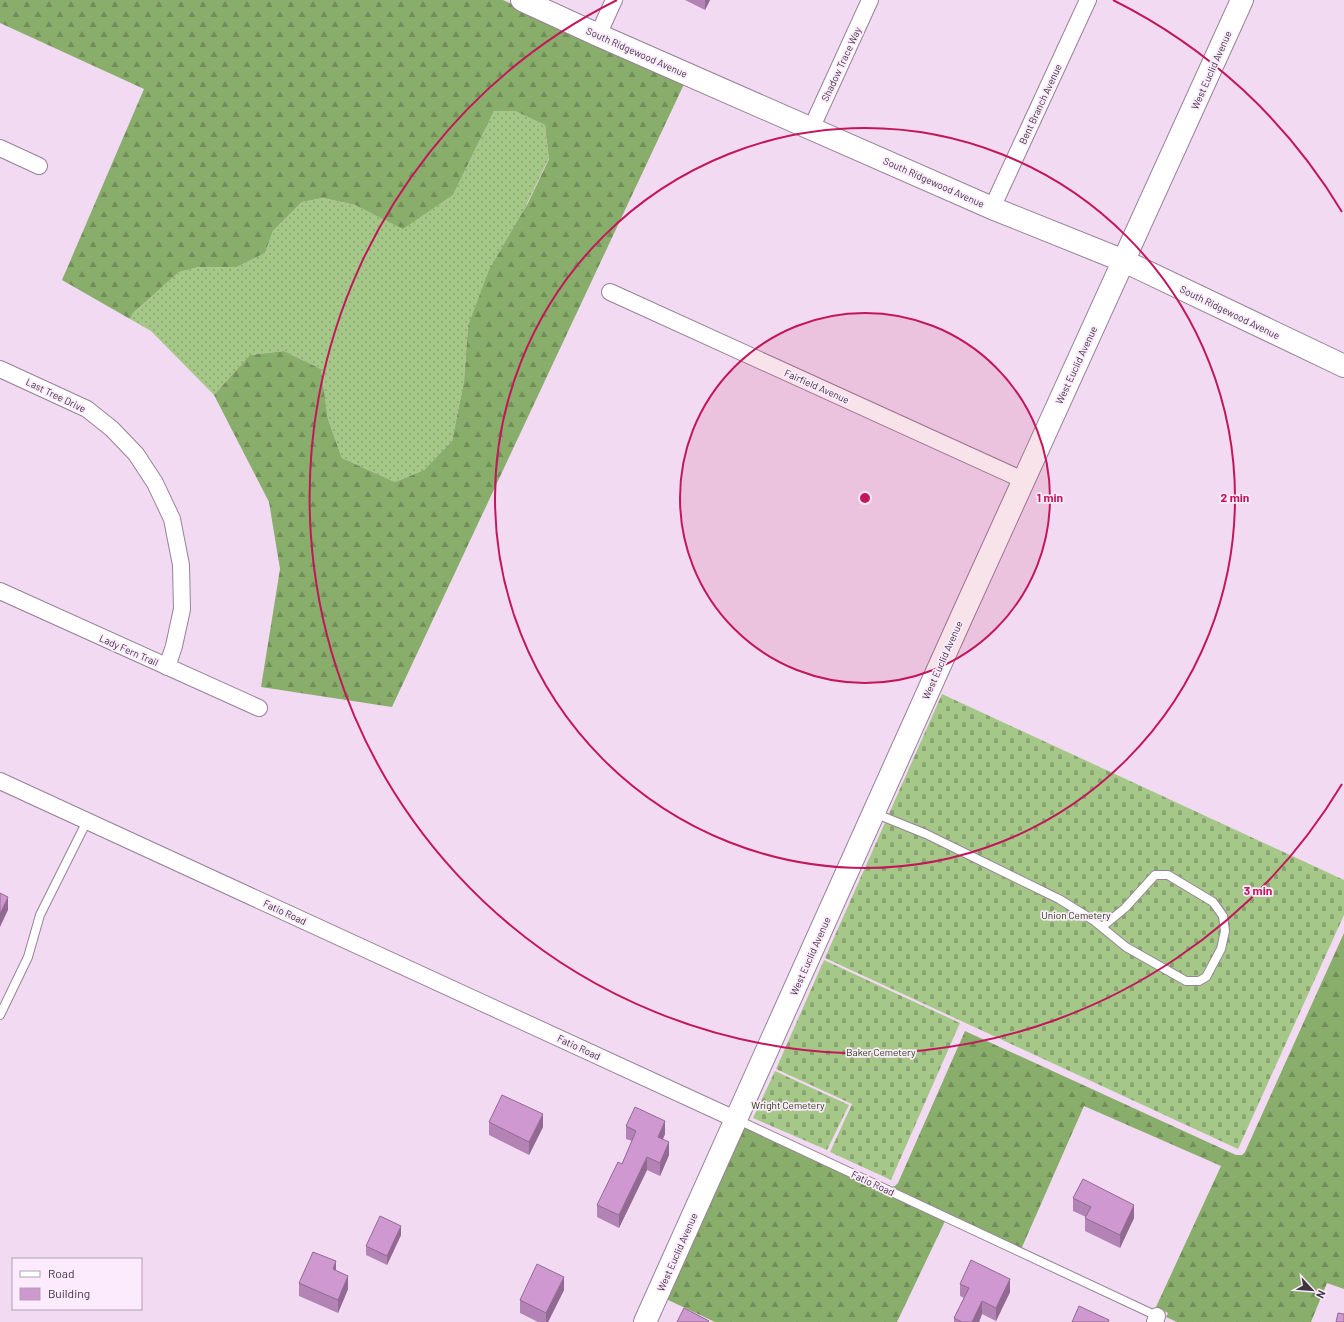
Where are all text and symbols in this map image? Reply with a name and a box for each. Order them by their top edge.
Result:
street label: South Ridgewood Avenue [585,24,689,80]
street label: Shadow Trace Way [819,25,864,103]
street label: West Euclid Avenue [1188,29,1234,111]
street label: Bent Branch Avenue [1016,62,1064,146]
street label: South Ridgewood Avenue [882,154,986,210]
street label: South Ridgewood Avenue [1178,283,1282,341]
street label: West Euclid Avenue [1053,324,1099,406]
street label: Fairfield Avenue [783,366,851,406]
street label: Last Tree Drive [24,375,88,415]
text: 1 min [1037,490,1063,504]
text: 2 min [1221,490,1249,504]
centre of rings [858,491,872,505]
street label: West Euclid Avenue [919,619,965,701]
street label: Lady Fern Trail [98,632,160,668]
text: 3 min [1244,883,1272,897]
street label: Fatio Road [262,897,308,927]
park label: Union Cemetery [1041,909,1111,921]
street label: West Euclid Avenue [787,915,833,997]
street label: Fatio Road [556,1032,602,1062]
park label: Baker Cemetery [846,1046,916,1058]
park label: Wright Cemetery [751,1099,825,1111]
street label: Fatio Road [850,1168,896,1198]
street label: West Euclid Avenue [654,1211,700,1293]
legend [12,1258,142,1310]
text: Road [48,1266,75,1280]
north arrow [1292,1270,1332,1310]
text: Building [48,1286,90,1300]
text: N [1314,1288,1329,1301]

